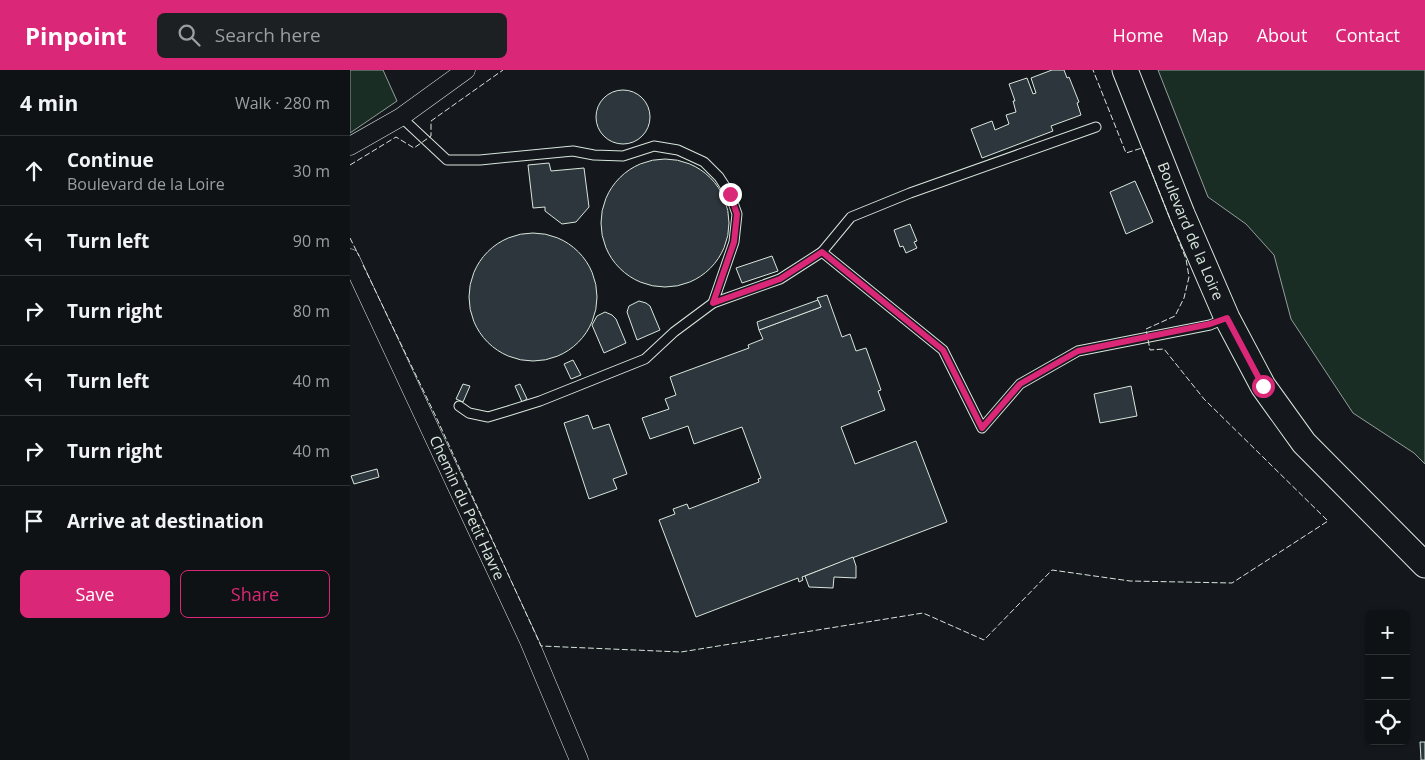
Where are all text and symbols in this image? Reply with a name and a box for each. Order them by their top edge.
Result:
search box [157,13,507,58]
text: Pinpoint [25,19,127,52]
icon: search [175,21,203,49]
text: Search here [215,22,321,48]
text: Home [1113,23,1163,47]
text: Map [1191,23,1229,47]
text: About [1257,23,1307,47]
text: Contact [1335,23,1400,47]
text: 4 min [20,89,78,117]
text: Walk · 280 m [235,92,330,114]
text: Continue [67,147,154,173]
icon: ahead [20,157,48,185]
street label: Boulevard de la Loire [1153,159,1229,303]
text: 30 m [293,160,330,182]
text: Boulevard de la Loire [67,173,225,195]
route end [719,183,742,206]
icon: left [20,227,48,255]
text: Turn left [67,228,149,254]
text: 90 m [293,230,330,252]
icon: right [20,297,48,325]
text: Turn right [67,298,162,324]
text: 80 m [293,300,330,322]
icon: left [20,367,48,395]
text: Turn left [67,368,149,394]
text: 40 m [293,370,330,392]
route start [1252,375,1275,398]
street label: Chemin du Petit Havre [425,432,510,583]
icon: right [20,437,48,465]
text: Turn right [67,438,162,464]
text: 40 m [293,440,330,462]
icon: arrive [20,507,48,535]
text: Arrive at destination [67,508,264,534]
button: Save [20,570,170,618]
button: Share [180,570,330,618]
map controls [1365,610,1410,745]
button: + [1365,610,1410,655]
button: − [1365,655,1410,700]
button: locate [1365,700,1410,745]

